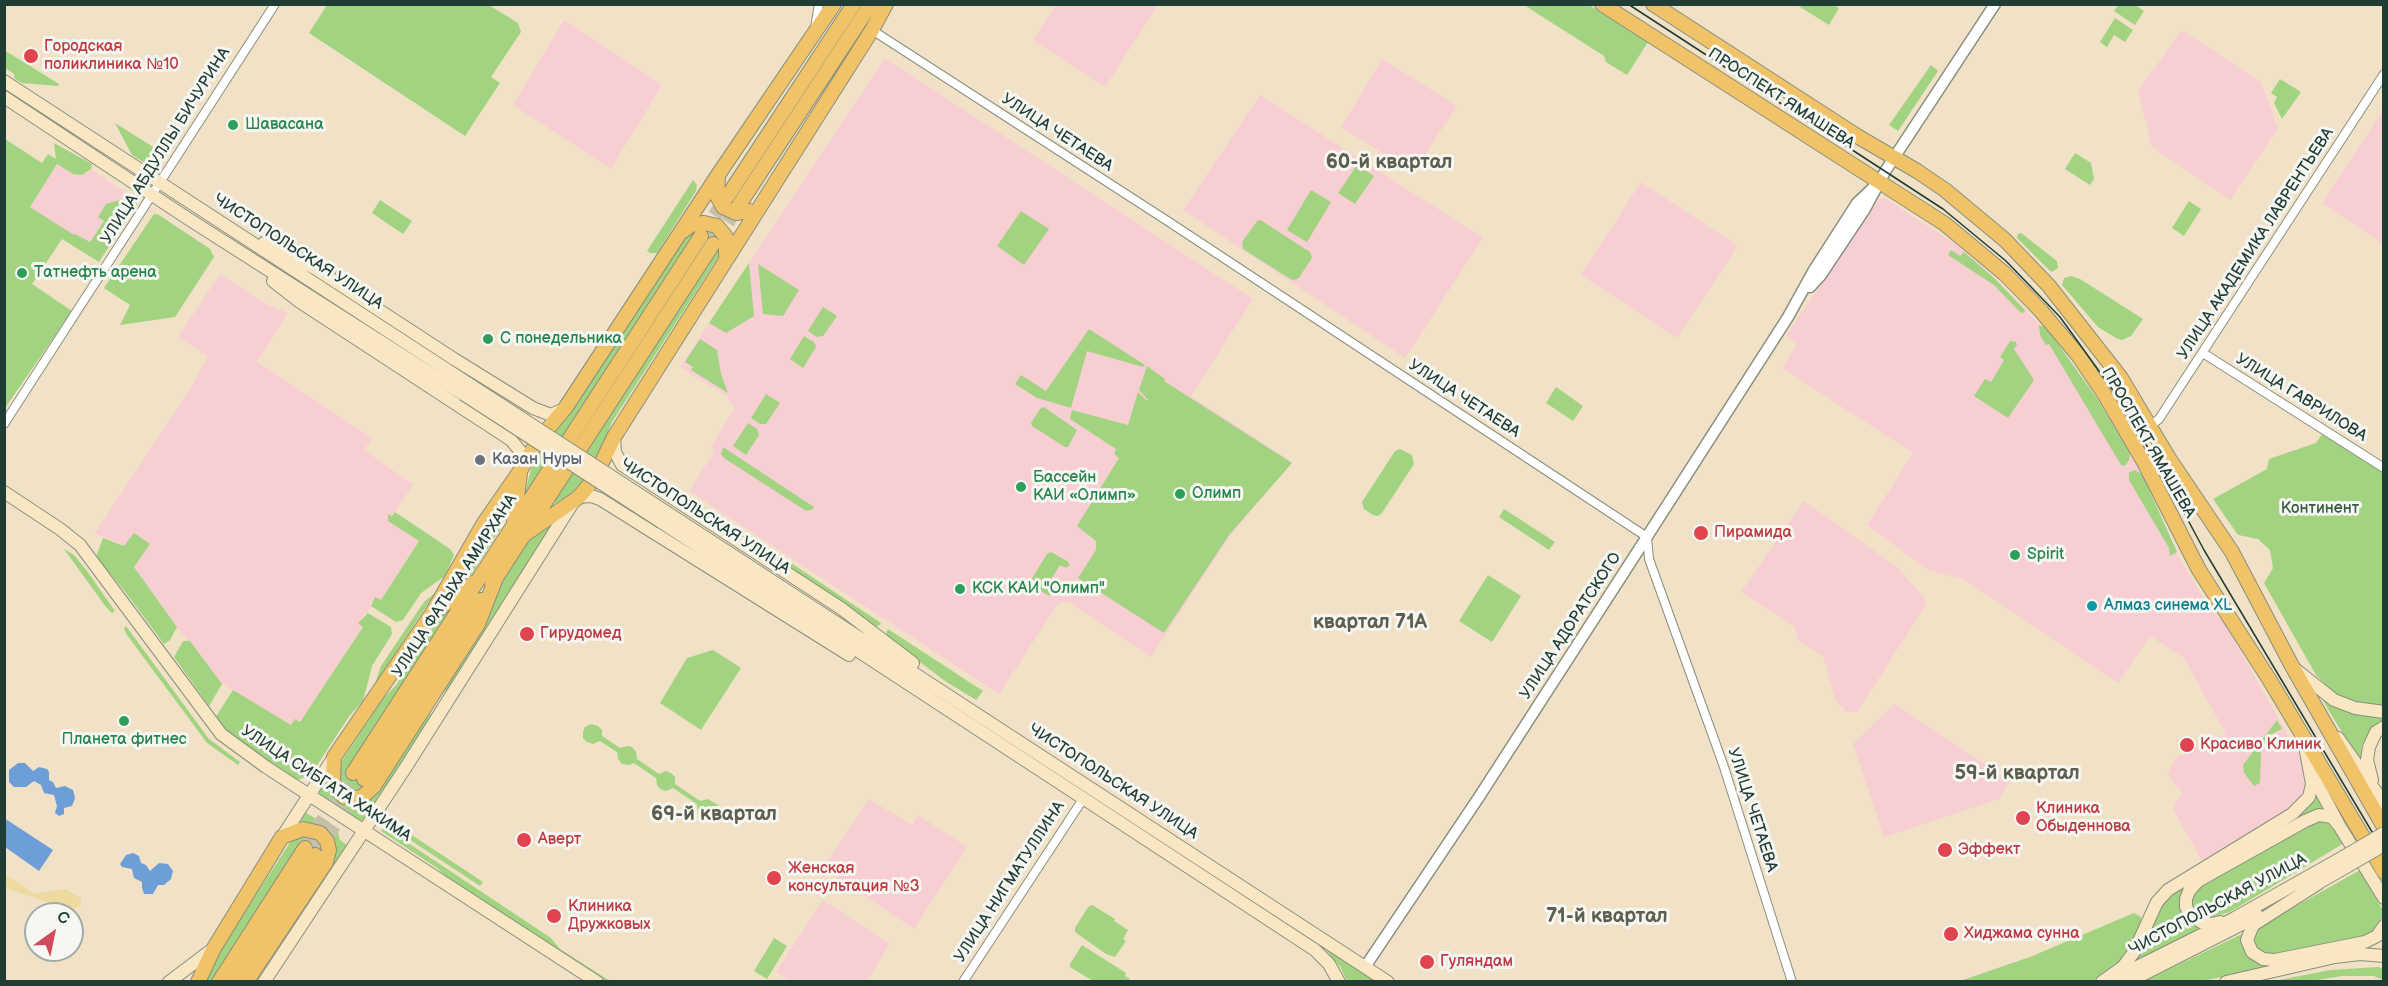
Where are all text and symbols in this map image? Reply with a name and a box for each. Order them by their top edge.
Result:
place label: Городская поликлиника №10 [44,37,179,75]
street label: УЛИЦА АБДУЛЛЫ БИЧУРИНА [97,44,235,248]
street label: ПРОСПЕКТ ЯМАШЕВА [1704,44,1858,154]
marker: Городская поликлиника №10 [22,47,40,65]
street label: УЛИЦА ЧЕТАЕВА [998,90,1116,176]
place label: Шавасана [245,115,324,135]
marker: Шавасана [226,118,240,132]
street label: УЛИЦА АКАДЕМИКА ЛАВРЕНТЬЕВА [2174,125,2338,363]
district label: 60-й квартал [1326,151,1452,175]
street label: ЧИСТОПОЛЬСКАЯ УЛИЦА [210,190,386,314]
place label: Татнефть арена [34,263,157,283]
marker: Татнефть арена [15,266,29,280]
place label: С понедельника [500,329,622,349]
marker: С понедельника [481,332,495,346]
street label: УЛИЦА ГАВРИЛОВА [2232,350,2370,446]
street label: УЛИЦА ЧЕТАЕВА [1405,356,1523,442]
street label: ПРОСПЕКТ ЯМАШЕВА [2097,364,2199,522]
place label: Казан Нуры [492,450,582,470]
marker: Казан Нуры [473,453,487,467]
street label: ЧИСТОПОЛЬСКАЯ УЛИЦА [617,455,793,579]
place label: Бассейн КАИ «Олимп» [1033,468,1136,506]
marker: Бассейн КАИ «Олимп» [1014,480,1028,494]
place label: Олимп [1192,484,1241,504]
marker: Олимп [1173,487,1187,501]
street label: УЛИЦА ФАТЫХА АМИРХАНА [389,491,521,681]
park label: Континент [2281,499,2359,519]
place label: Пирамида [1714,523,1792,543]
marker: Пирамида [1692,524,1710,542]
place label: Spirit [2027,545,2064,565]
marker: Spirit [2008,548,2022,562]
street label: УЛИЦА АДОРАТСКОГО [1516,549,1626,703]
place label: КСК КАИ "Олимп" [972,579,1105,599]
marker: КСК КАИ "Олимп" [953,582,967,596]
place label: Алмаз синема XL [2104,596,2232,616]
marker: Алмаз синема XL [2085,599,2099,613]
district label: квартал 71А [1313,611,1427,635]
place label: Гирудомед [540,624,621,644]
marker: Гирудомед [518,625,536,643]
marker: Планета фитнес [117,714,131,728]
street label: ЧИСТОПОЛЬСКАЯ УЛИЦА [1025,720,1201,844]
street label: УЛИЦА СИБГАТА ХАКИМА [237,722,415,846]
place label: Планета фитнес [62,730,186,750]
place label: Красиво Клиник [2200,735,2321,755]
marker: Красиво Клиник [2178,736,2196,754]
street label: УЛИЦА ЧЕТАЕВА [1723,746,1781,874]
district label: 59-й квартал [1954,762,2080,786]
street label: УЛИЦА НИГМАТУЛЛИНА [951,798,1069,966]
place label: Клиника Обыденнова [2036,799,2131,837]
district label: 69-й квартал [651,803,777,827]
marker: Клиника Обыденнова [2014,809,2032,827]
place label: Аверт [538,830,581,850]
marker: Аверт [515,831,533,849]
place label: Эффект [1958,840,2020,860]
marker: Эффект [1936,841,1954,859]
street label: ЧИСТОПОЛЬСКАЯ УЛИЦА [2126,850,2310,960]
place label: Женская консультация №3 [788,859,920,897]
marker: Женская консультация №3 [765,869,783,887]
place label: Клиника Дружковых [568,897,651,935]
north arrow [24,902,84,962]
district label: 71-й квартал [1546,905,1668,929]
text: С [53,907,73,929]
marker: Клиника Дружковых [545,907,563,925]
place label: Хиджама сунна [1964,924,2080,944]
marker: Хиджама сунна [1942,925,1960,943]
place label: Гуляндам [1440,952,1513,972]
marker: Гуляндам [1418,953,1436,971]

